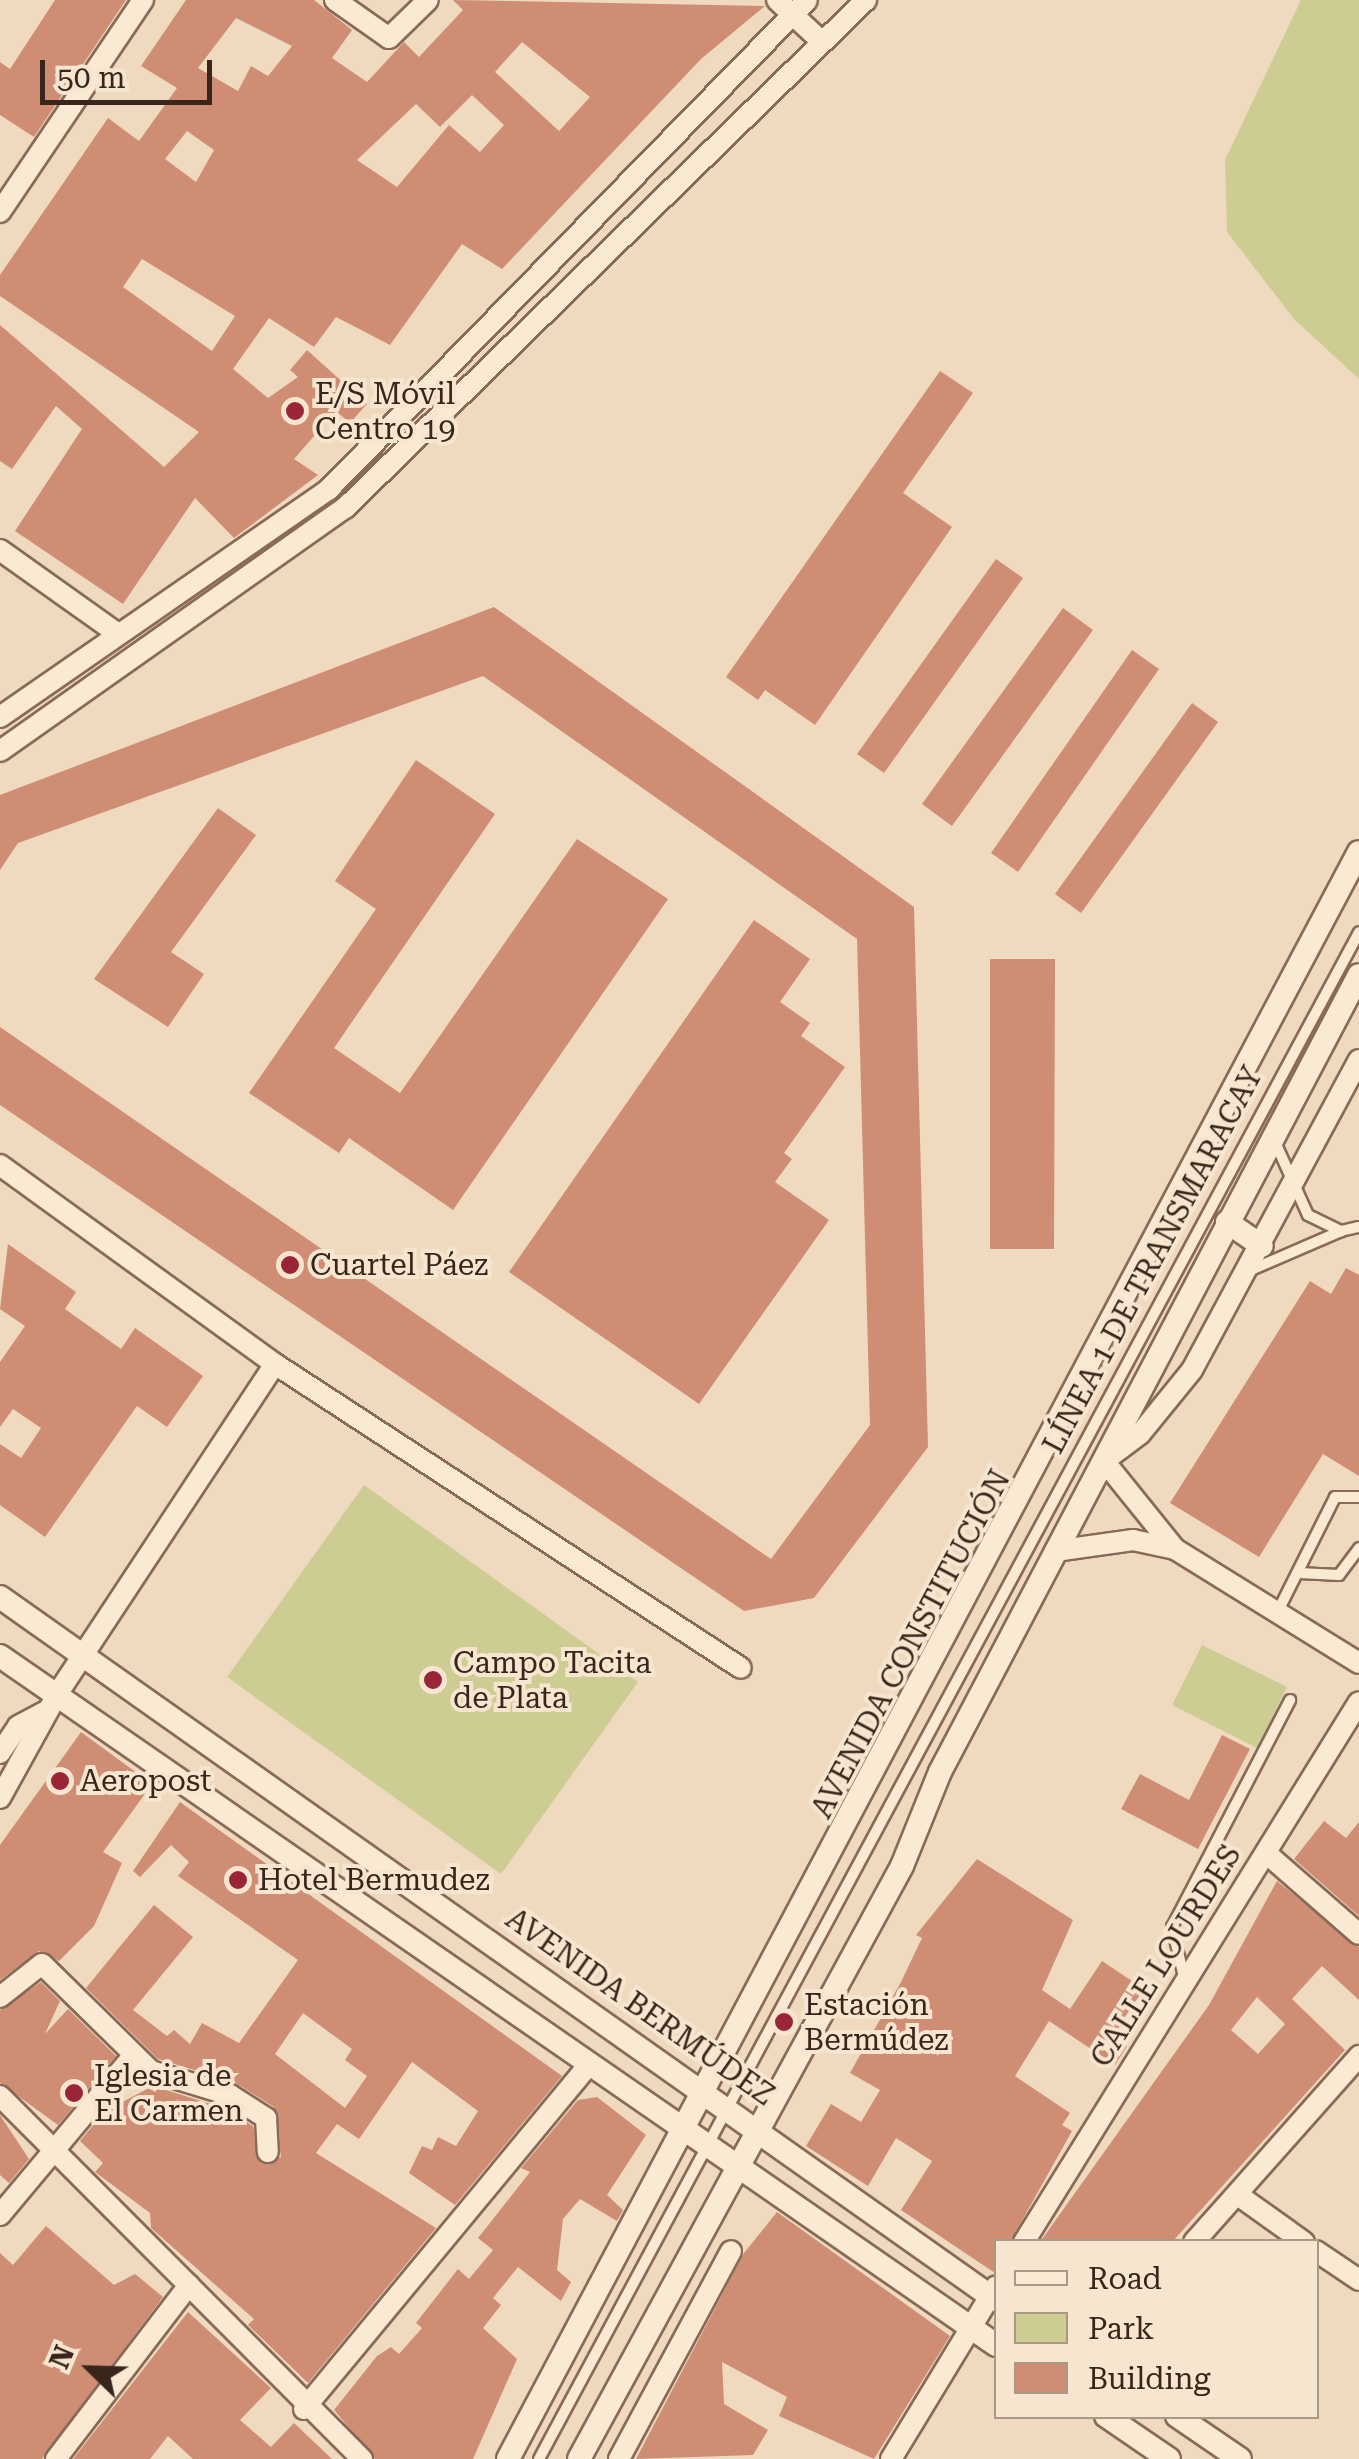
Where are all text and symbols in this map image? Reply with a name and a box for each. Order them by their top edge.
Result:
scale bar [45,40,218,102]
text: 50 m [57,60,126,95]
place label: E/S Móvil Centro 19 [315,376,455,446]
marker: E/S Móvil Centro 19 [284,400,306,422]
street label: LÍNEA 1 DE TRANSMARACAY [1035,1060,1271,1460]
place label: Cuartel Páez [310,1247,488,1283]
marker: Cuartel Páez [279,1254,301,1276]
street label: AVENIDA CONSTITUCIÓN [804,1464,1018,1824]
place label: Campo Tacita de Plata [453,1645,651,1716]
marker: Campo Tacita de Plata [422,1669,444,1691]
place label: Aeropost [80,1763,211,1799]
marker: Aeropost [49,1770,71,1792]
street label: CALLE LOURDES [1083,1838,1249,2074]
place label: Hotel Bermudez [258,1862,489,1898]
marker: Hotel Bermudez [227,1869,249,1891]
street label: AVENIDA BERMÚDEZ [499,1901,781,2113]
place label: Estación Bermúdez [804,1987,948,2058]
marker: Estación Bermúdez [773,2011,795,2033]
place label: Iglesia de El Carmen [94,2058,243,2128]
marker: Iglesia de El Carmen [63,2082,85,2104]
legend [994,2239,1319,2419]
text: Road [1088,2261,1162,2296]
text: Park [1088,2311,1154,2346]
north arrow [40,2319,140,2419]
text: N [43,2341,81,2373]
text: Building [1088,2361,1211,2396]

